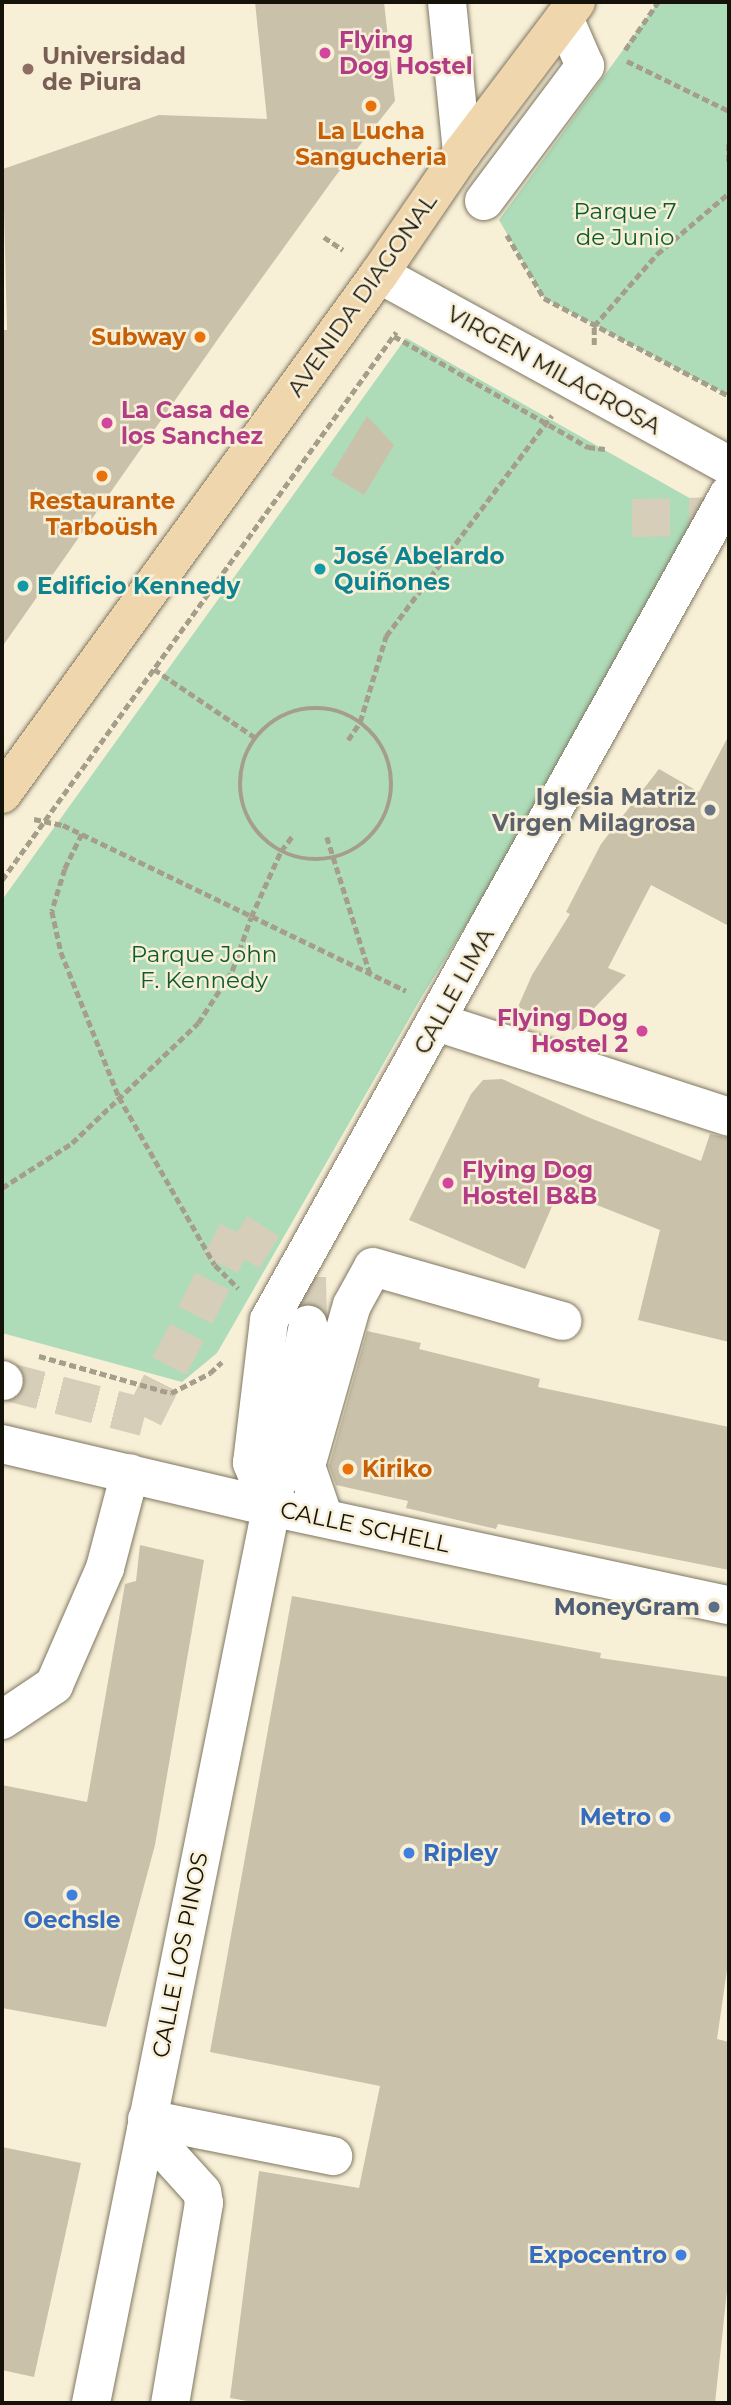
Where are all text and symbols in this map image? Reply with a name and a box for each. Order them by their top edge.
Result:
place label: Flying Dog Hostel [339,26,473,80]
place label: Universidad de Piura [42,42,186,96]
marker: Flying Dog Hostel [317,45,333,61]
marker: Universidad de Piura [20,61,36,77]
marker: La Lucha Sangucheria [363,98,379,114]
place label: La Lucha Sangucheria [295,117,447,171]
street label: AVENIDA DIAGONAL [281,188,443,402]
park label: Parque 7 de Junio [573,197,677,251]
street label: VIRGEN MILAGROSA [442,300,666,440]
place label: Subway [91,323,186,351]
marker: Subway [192,329,208,345]
place label: La Casa de los Sanchez [121,396,263,450]
marker: La Casa de los Sanchez [99,415,115,431]
marker: Restaurante Tarboüsh [94,468,110,484]
place label: Restaurante Tarboüsh [29,487,175,541]
place label: José Abelardo Quiñones [334,542,505,596]
marker: José Abelardo Quiñones [312,561,328,577]
place label: Edificio Kennedy [37,572,240,600]
marker: Edificio Kennedy [15,578,31,594]
place label: Iglesia Matriz Virgen Milagrosa [492,783,696,837]
marker: Iglesia Matriz Virgen Milagrosa [702,802,718,818]
street label: CALLE LIMA [408,923,500,1059]
park label: Parque John F. Kennedy [131,940,277,994]
place label: Flying Dog Hostel 2 [497,1004,628,1058]
marker: Flying Dog Hostel 2 [634,1023,650,1039]
place label: Flying Dog Hostel B&B [462,1156,597,1210]
marker: Flying Dog Hostel B&B [440,1175,456,1191]
place label: Kiriko [362,1455,432,1483]
marker: Kiriko [340,1461,356,1477]
street label: CALLE SCHELL [278,1496,452,1558]
place label: MoneyGram [554,1593,700,1621]
marker: MoneyGram [706,1599,722,1615]
place label: Metro [580,1803,651,1831]
marker: Metro [657,1809,673,1825]
place label: Ripley [423,1839,498,1867]
marker: Ripley [401,1845,417,1861]
street label: CALLE LOS PINOS [147,1850,213,2060]
marker: Oechsle [64,1887,80,1903]
place label: Oechsle [24,1906,120,1934]
place label: Expocentro [528,2241,667,2269]
marker: Expocentro [673,2247,689,2263]

